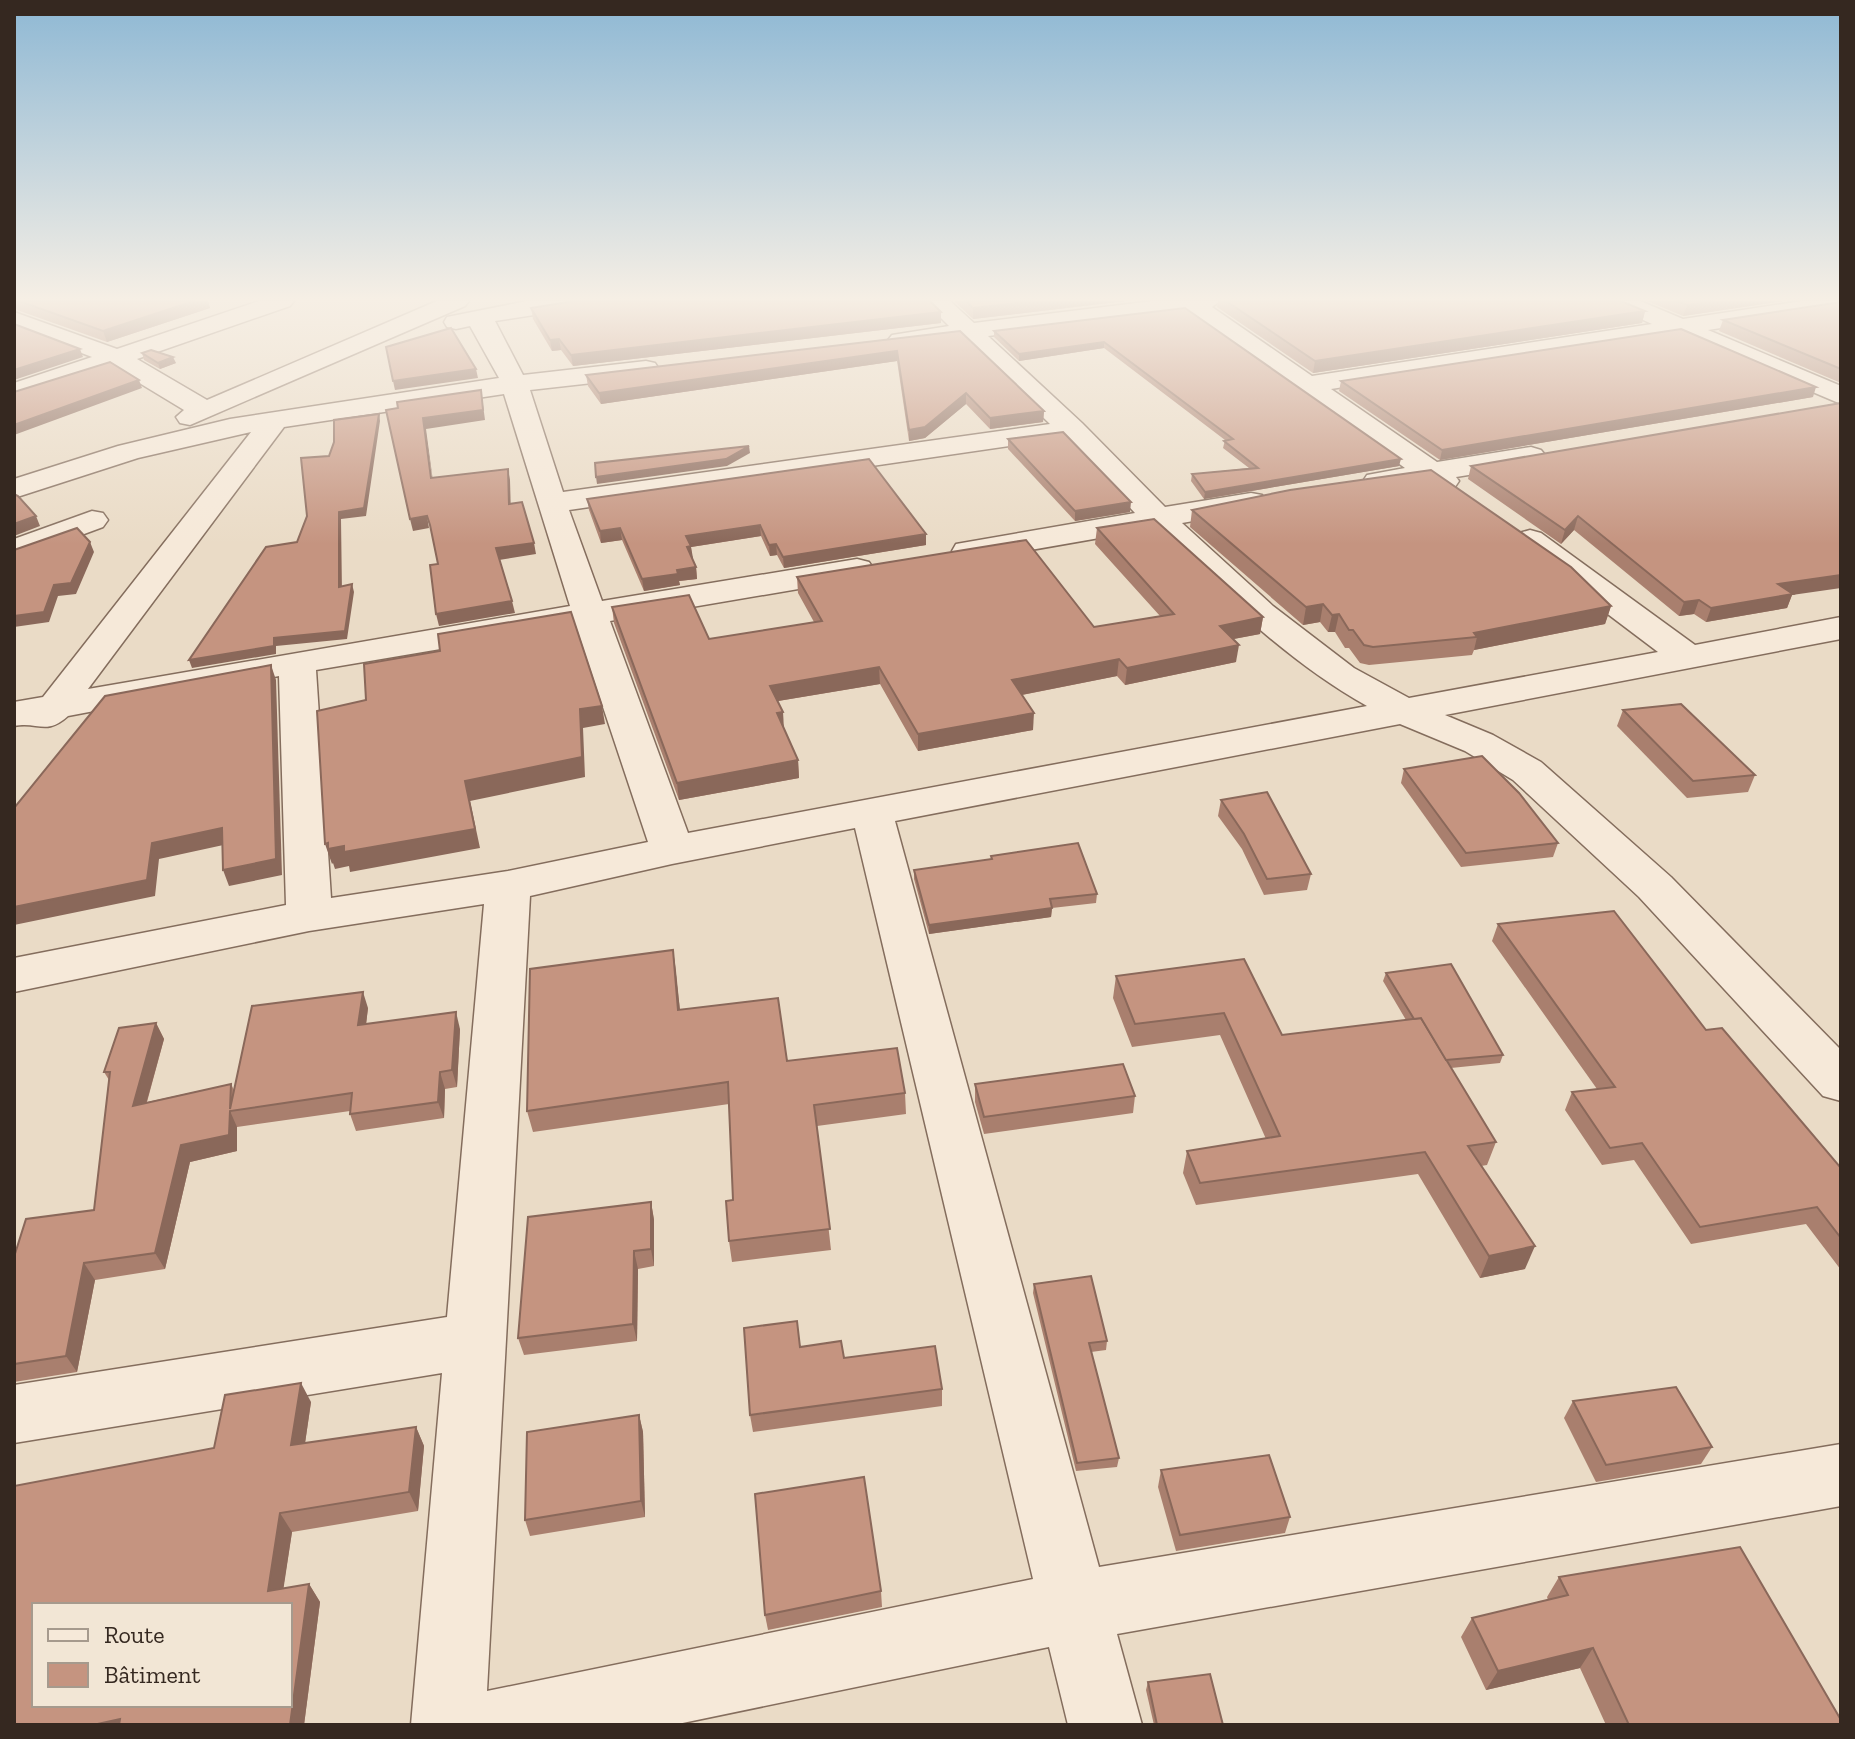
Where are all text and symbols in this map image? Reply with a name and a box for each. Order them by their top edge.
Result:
legend [32,1603,292,1707]
text: Route [104,1620,164,1649]
text: Bâtiment [104,1660,200,1689]

